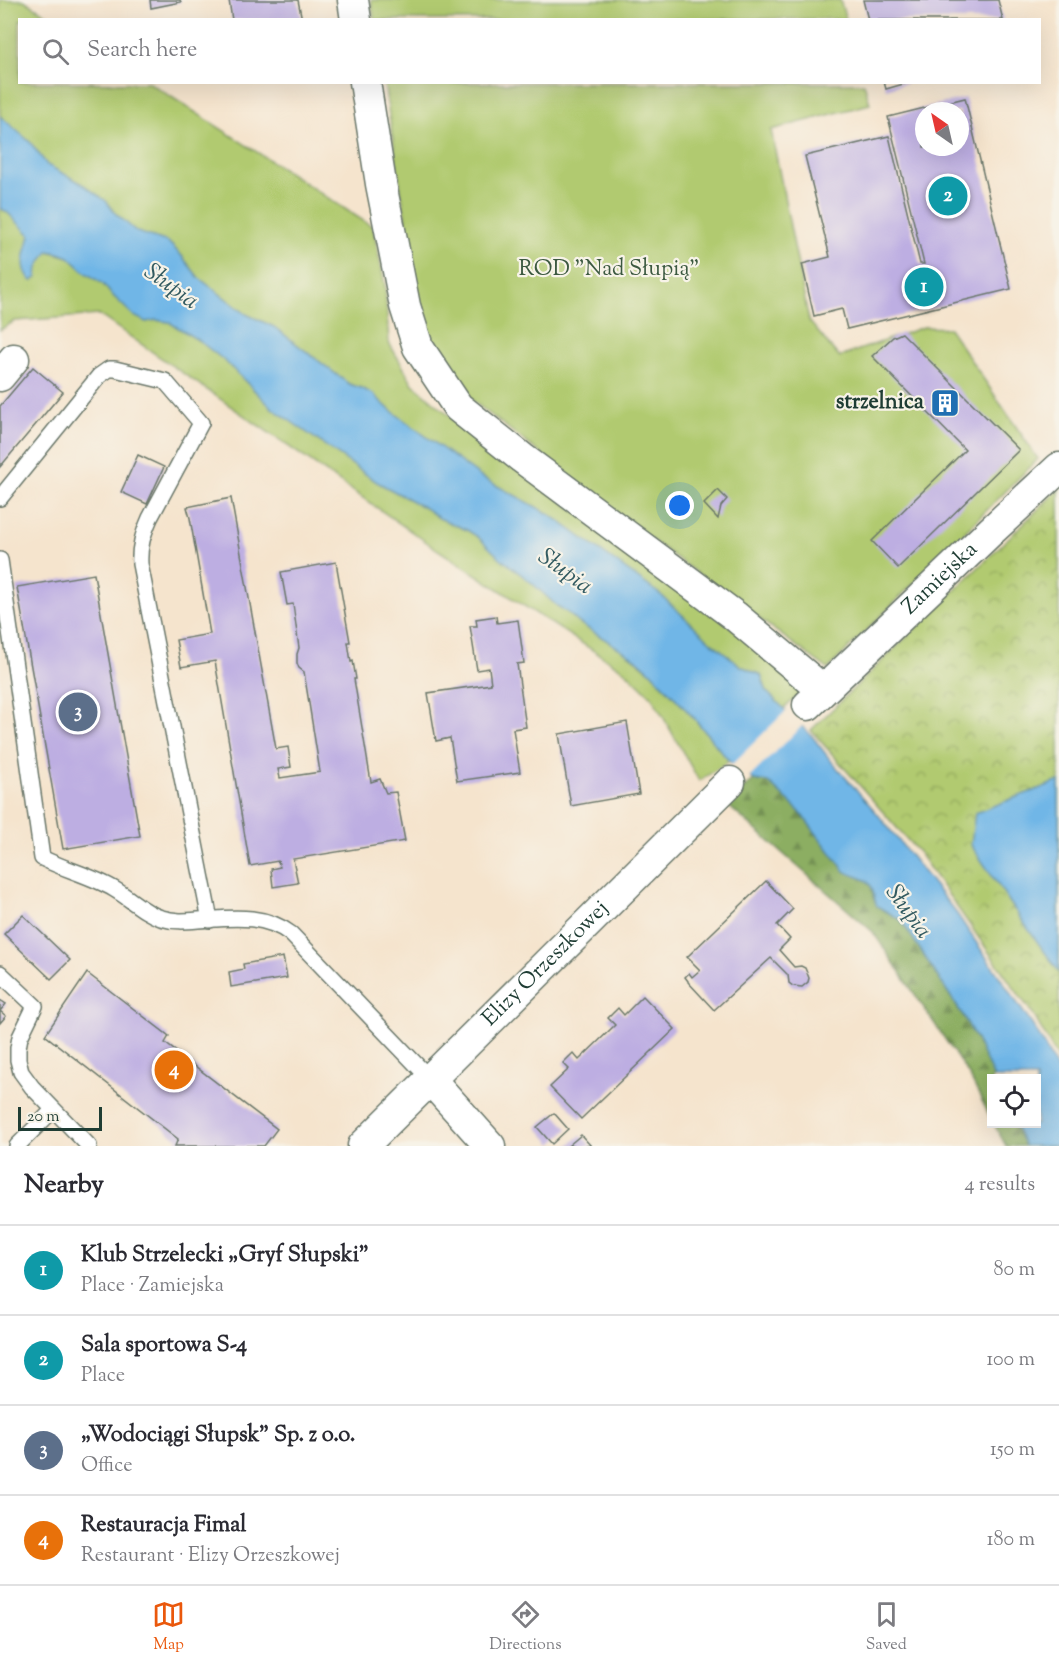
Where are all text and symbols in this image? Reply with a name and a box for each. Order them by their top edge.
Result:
search box [18,18,1041,84]
icon: search [39,35,72,68]
text: Search here [87,35,197,67]
north arrow [915,102,969,156]
pin: 2 [928,174,968,218]
park label: ROD "Nad Słupią" [519,254,699,286]
water label: Słupia [137,256,205,318]
pin: 1 [904,264,944,310]
place label: strzelnica [836,387,925,419]
building icon: strzelnica [929,387,961,419]
your location [665,491,694,520]
street label: Zamiejska [896,535,986,623]
water label: Słupia [531,541,599,603]
pin: 3 [58,690,98,734]
water label: Słupia [877,878,939,946]
street label: Elizy Orzeszkowej [476,894,617,1035]
pin: 4 [154,1048,194,1092]
map controls [987,1074,1041,1128]
button: locate [987,1074,1041,1128]
scale bar [18,1104,102,1132]
text: 20 m [27,1106,60,1129]
text: Nearby [24,1167,104,1204]
text: 4 results [964,1171,1035,1200]
text: Klub Strzelecki „Gryf Słupski” [81,1240,369,1272]
text: 1 [40,1256,47,1285]
text: 80 m [994,1256,1035,1285]
text: Place · Zamiejska [81,1272,224,1301]
text: Sala sportowa S-4 [81,1330,247,1362]
text: 2 [39,1346,48,1375]
text: 100 m [986,1346,1035,1375]
text: Place [81,1362,125,1391]
text: „Wodociągi Słupsk” Sp. z o.o. [81,1420,355,1452]
text: 3 [39,1436,48,1465]
text: 150 m [990,1436,1035,1465]
text: Office [81,1452,133,1481]
text: Restauracja Fimal [81,1510,247,1542]
text: 4 [38,1526,49,1555]
text: 180 m [987,1526,1035,1555]
text: Restaurant · Elizy Orzeszkowej [81,1542,340,1571]
tab: Map [152,1598,185,1657]
tab: Directions [489,1598,562,1657]
tab: Saved [866,1598,907,1657]

